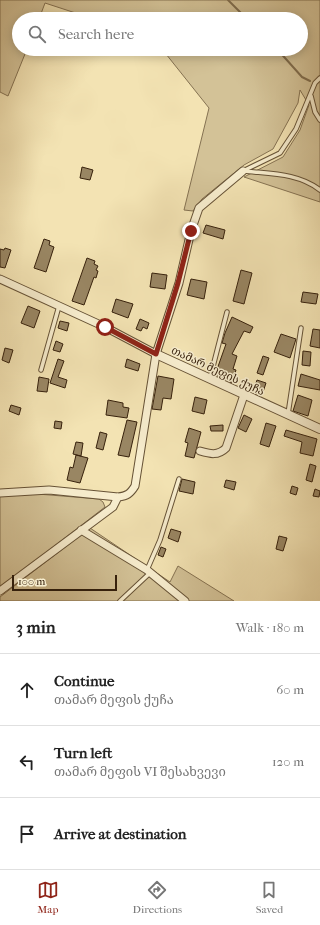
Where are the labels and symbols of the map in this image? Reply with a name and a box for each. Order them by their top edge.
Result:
route end [182,222,200,240]
route start [96,318,114,336]
street label: თამარ მეფის ქუჩა [169,344,267,398]
scale bar [12,573,117,592]

